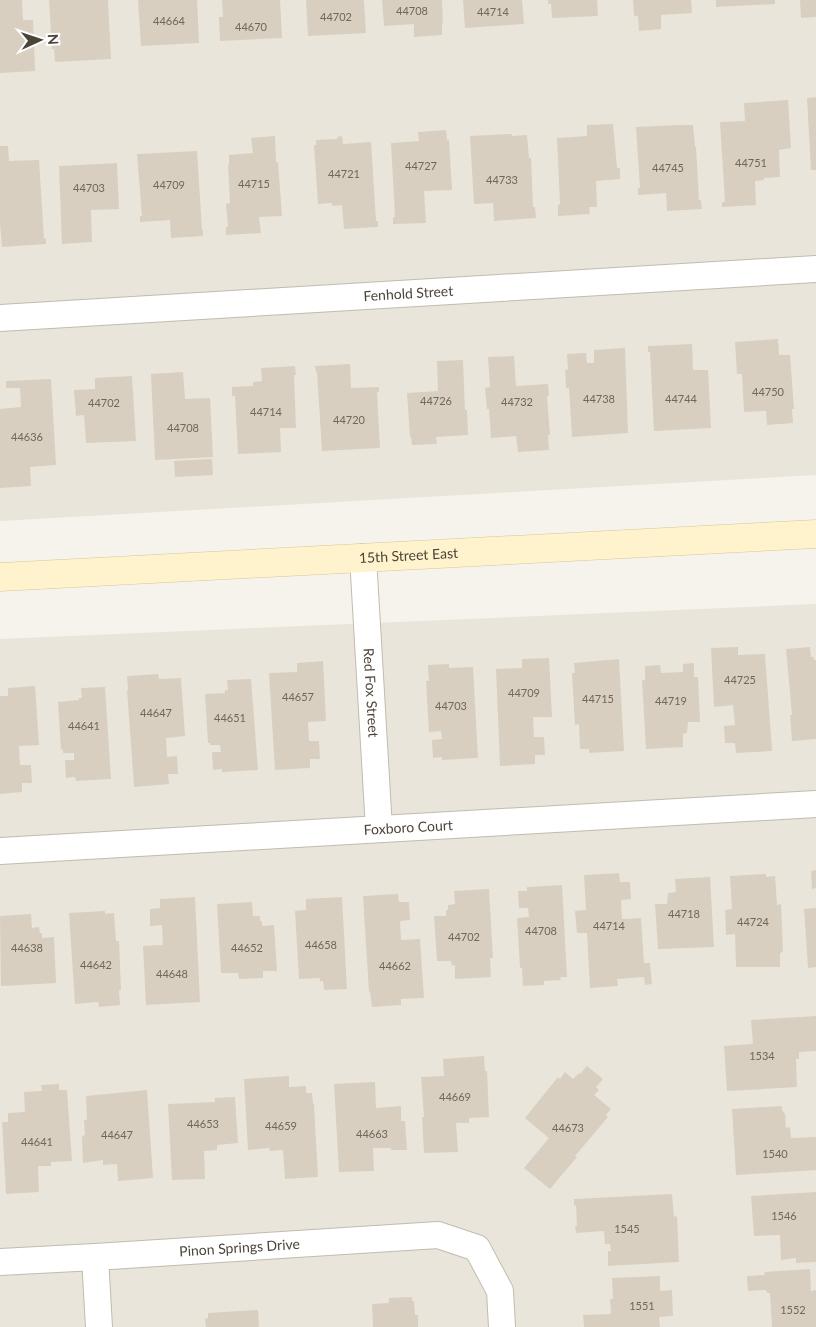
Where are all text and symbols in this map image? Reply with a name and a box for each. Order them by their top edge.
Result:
house number: 44708 [396,4,428,17]
house number: 44714 [477,5,510,18]
house number: 44702 [320,10,352,23]
house number: 44664 [153,14,186,27]
north arrow [15,15,65,65]
house number: 44670 [235,20,268,33]
text: N [45,33,62,45]
house number: 44751 [735,156,767,169]
house number: 44727 [405,159,437,172]
house number: 44745 [652,161,684,174]
house number: 44721 [328,167,360,180]
house number: 44733 [486,173,518,186]
house number: 44715 [238,177,270,190]
house number: 44709 [153,178,185,191]
house number: 44703 [73,181,105,194]
street label: Fenhold Street [363,282,454,304]
house number: 44750 [752,385,785,398]
house number: 44738 [583,392,615,405]
house number: 44744 [665,392,698,405]
house number: 44726 [420,394,452,407]
house number: 44732 [501,395,533,408]
house number: 44702 [88,396,120,409]
house number: 44714 [250,405,283,418]
house number: 44720 [333,413,366,426]
house number: 44708 [167,421,199,434]
house number: 44636 [11,430,43,443]
street label: 15th Street East [358,544,458,566]
street label: Red Fox Street [360,648,383,738]
house number: 44725 [724,673,756,686]
house number: 44709 [508,686,540,699]
house number: 44657 [282,690,314,703]
house number: 44715 [582,692,614,705]
house number: 44719 [655,694,687,707]
house number: 44703 [435,699,467,712]
house number: 44647 [140,706,172,719]
house number: 44651 [214,711,246,724]
house number: 44641 [68,719,100,732]
street label: Foxboro Court [363,816,453,838]
house number: 44718 [668,907,700,920]
house number: 44724 [737,915,770,928]
house number: 44714 [593,919,626,932]
house number: 44708 [525,924,557,937]
house number: 44702 [448,930,480,943]
house number: 44658 [305,938,337,951]
house number: 44638 [11,941,43,954]
house number: 44652 [231,941,263,954]
house number: 44642 [80,958,112,971]
house number: 44662 [379,959,411,972]
house number: 44648 [156,967,188,980]
house number: 1534 [749,1049,775,1062]
house number: 44669 [439,1090,471,1103]
house number: 44653 [187,1117,219,1130]
house number: 44659 [265,1119,297,1132]
house number: 44673 [552,1121,584,1134]
house number: 44663 [356,1127,388,1140]
house number: 44647 [101,1128,133,1141]
house number: 44641 [21,1135,53,1148]
house number: 1540 [762,1147,788,1160]
house number: 1546 [771,1209,797,1222]
house number: 1545 [614,1222,640,1235]
street label: Pinon Springs Drive [179,1235,300,1260]
house number: 1551 [629,1299,655,1312]
house number: 1552 [780,1303,806,1316]

